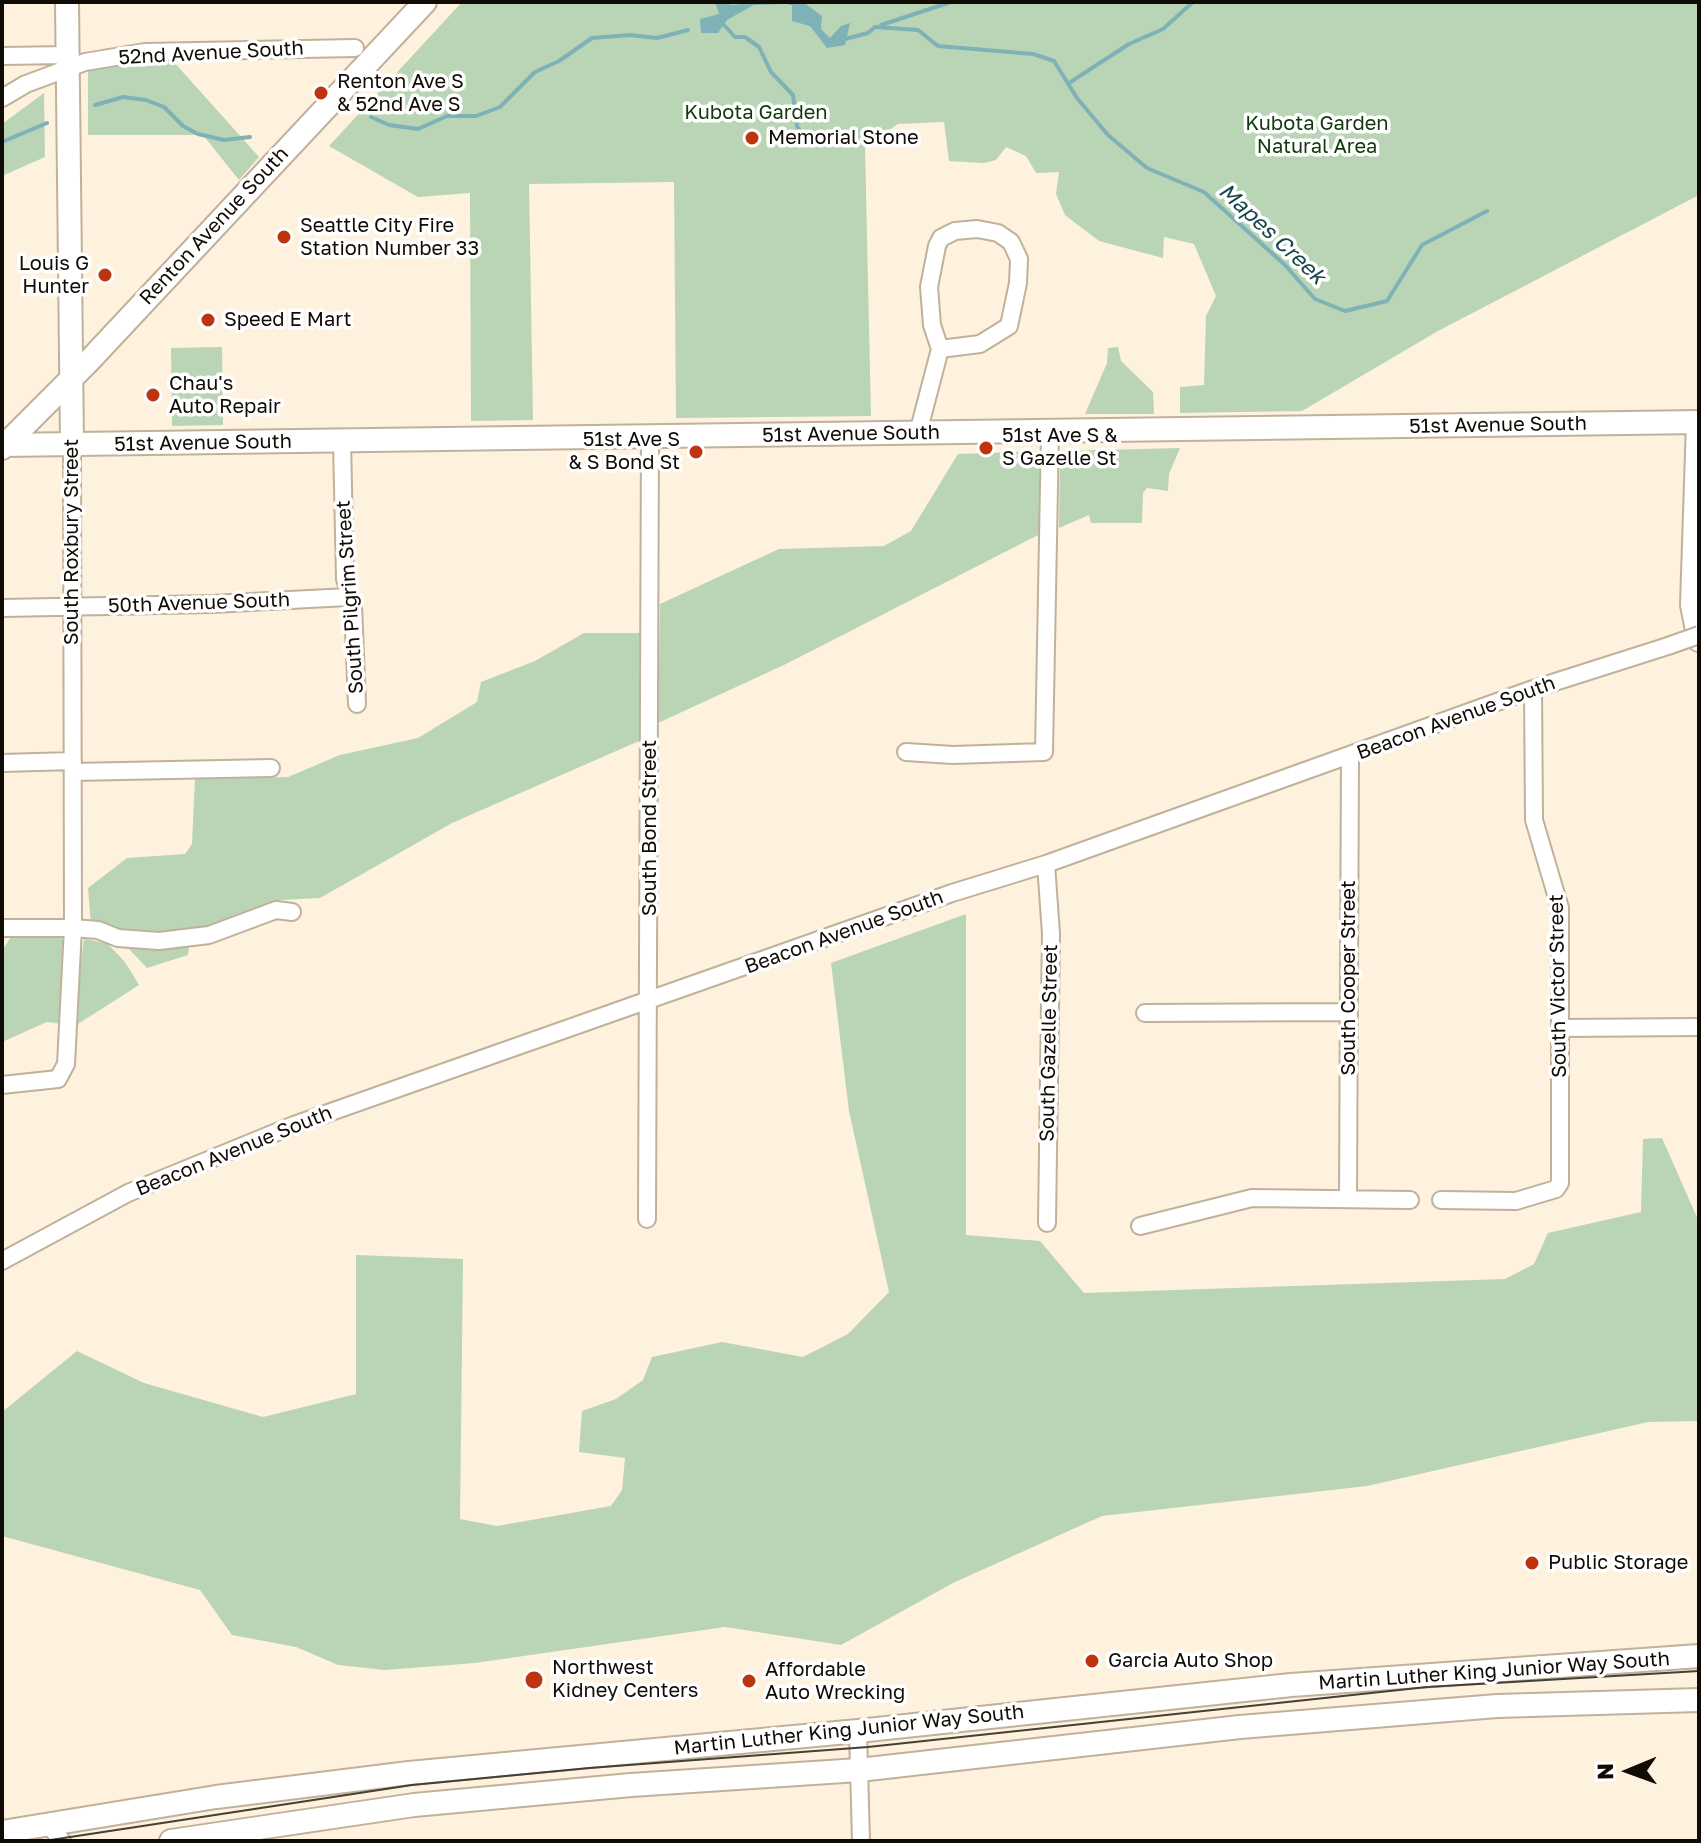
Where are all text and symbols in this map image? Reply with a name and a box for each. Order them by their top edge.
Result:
street label: 52nd Avenue South [118,36,304,70]
place label: Renton Ave S & 52nd Ave S [337,70,464,117]
marker: Renton Ave S & 52nd Ave S [312,84,330,102]
park label: Kubota Garden [684,101,828,125]
park label: Kubota Garden Natural Area [1245,112,1389,159]
place label: Memorial Stone [768,126,919,150]
marker: Memorial Stone [743,129,761,147]
street label: Renton Avenue South [135,142,293,310]
water label: Mapes Creek [1213,178,1331,290]
place label: Seattle City Fire Station Number 33 [300,214,479,261]
marker: Seattle City Fire Station Number 33 [275,228,293,246]
place label: Louis G Hunter [19,252,89,299]
marker: Louis G Hunter [96,266,114,284]
place label: Speed E Mart [224,308,351,332]
marker: Speed E Mart [199,311,217,329]
place label: Chau's Auto Repair [169,372,281,419]
marker: Chau's Auto Repair [144,386,162,404]
street label: 51st Avenue South [1409,411,1587,439]
street label: 51st Avenue South [762,420,940,448]
place label: 51st Ave S & S Gazelle St [1002,424,1118,471]
place label: 51st Ave S & S Bond St [568,428,680,475]
street label: 51st Avenue South [114,429,292,457]
street label: South Roxbury Street [60,439,84,645]
marker: 51st Ave S & S Gazelle St [977,439,995,457]
marker: 51st Ave S & S Bond St [687,443,705,461]
street label: South Pilgrim Street [331,499,369,695]
street label: 50th Avenue South [108,588,290,618]
street label: Beacon Avenue South [1354,671,1558,765]
street label: South Bond Street [638,740,662,916]
street label: South Cooper Street [1337,880,1361,1076]
street label: Beacon Avenue South [742,885,946,979]
street label: South Victor Street [1544,894,1572,1078]
street label: South Gazelle Street [1035,944,1063,1142]
street label: Beacon Avenue South [132,1101,336,1201]
place label: Public Storage [1548,1551,1688,1575]
marker: Public Storage [1523,1554,1541,1572]
street label: Martin Luther King Junior Way South [1317,1647,1671,1695]
place label: Garcia Auto Shop [1108,1649,1273,1673]
marker: Garcia Auto Shop [1083,1652,1101,1670]
place label: Northwest Kidney Centers [552,1656,698,1703]
place label: Affordable Auto Wrecking [765,1658,905,1705]
marker: Northwest Kidney Centers [523,1669,545,1691]
marker: Affordable Auto Wrecking [740,1672,758,1690]
street label: Martin Luther King Junior Way South [673,1700,1025,1760]
north arrow [1589,1731,1669,1811]
text: N [1591,1763,1618,1780]

